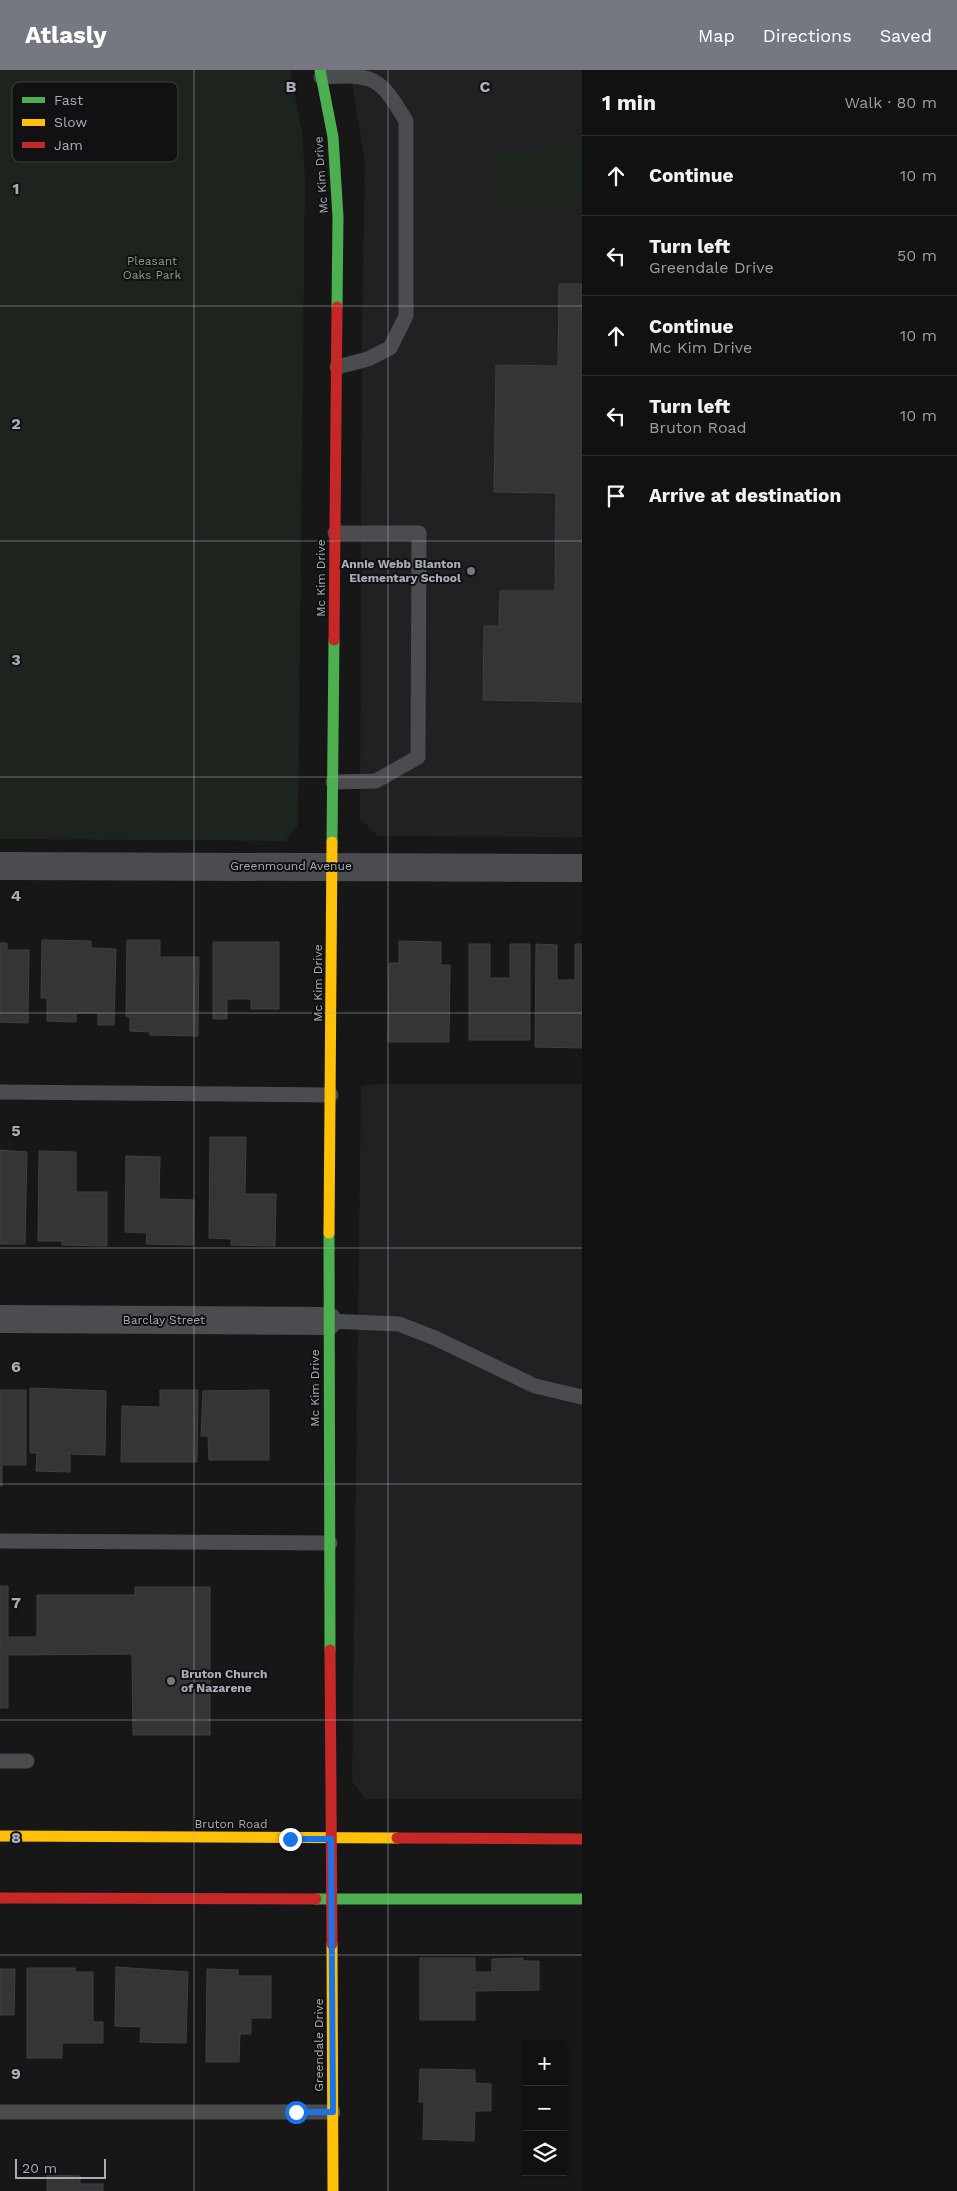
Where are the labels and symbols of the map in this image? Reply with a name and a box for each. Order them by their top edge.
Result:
text: B [286,77,297,96]
text: C [480,77,491,96]
legend [12,82,178,162]
text: Fast [54,92,83,108]
text: Slow [54,114,87,130]
street label: Mc Kim Drive [311,136,331,214]
text: Jam [54,137,83,153]
text: 1 [13,179,19,198]
park label: Pleasant Oaks Park [123,254,182,282]
text: 2 [11,414,21,433]
street label: Mc Kim Drive [314,539,328,617]
place label: Annie Webb Blanton Elementary School [341,557,461,585]
marker: Annie Webb Blanton Elementary School [465,565,477,577]
text: 3 [11,650,21,669]
street label: Greenmound Avenue [230,859,352,873]
text: 4 [11,886,21,905]
street label: Mc Kim Drive [311,944,325,1022]
text: 5 [11,1121,21,1140]
street label: Barclay Street [123,1313,205,1327]
street label: Mc Kim Drive [308,1349,322,1427]
text: 6 [11,1357,21,1376]
text: 7 [11,1593,21,1612]
place label: Bruton Church of Nazarene [181,1667,267,1695]
marker: Bruton Church of Nazarene [165,1675,177,1687]
street label: Bruton Road [194,1817,268,1831]
text: 8 [11,1828,21,1847]
route end [279,1828,302,1851]
street label: Greendale Drive [312,1998,326,2092]
text: 9 [11,2064,21,2083]
route start [285,2101,308,2124]
scale bar [15,2156,106,2179]

